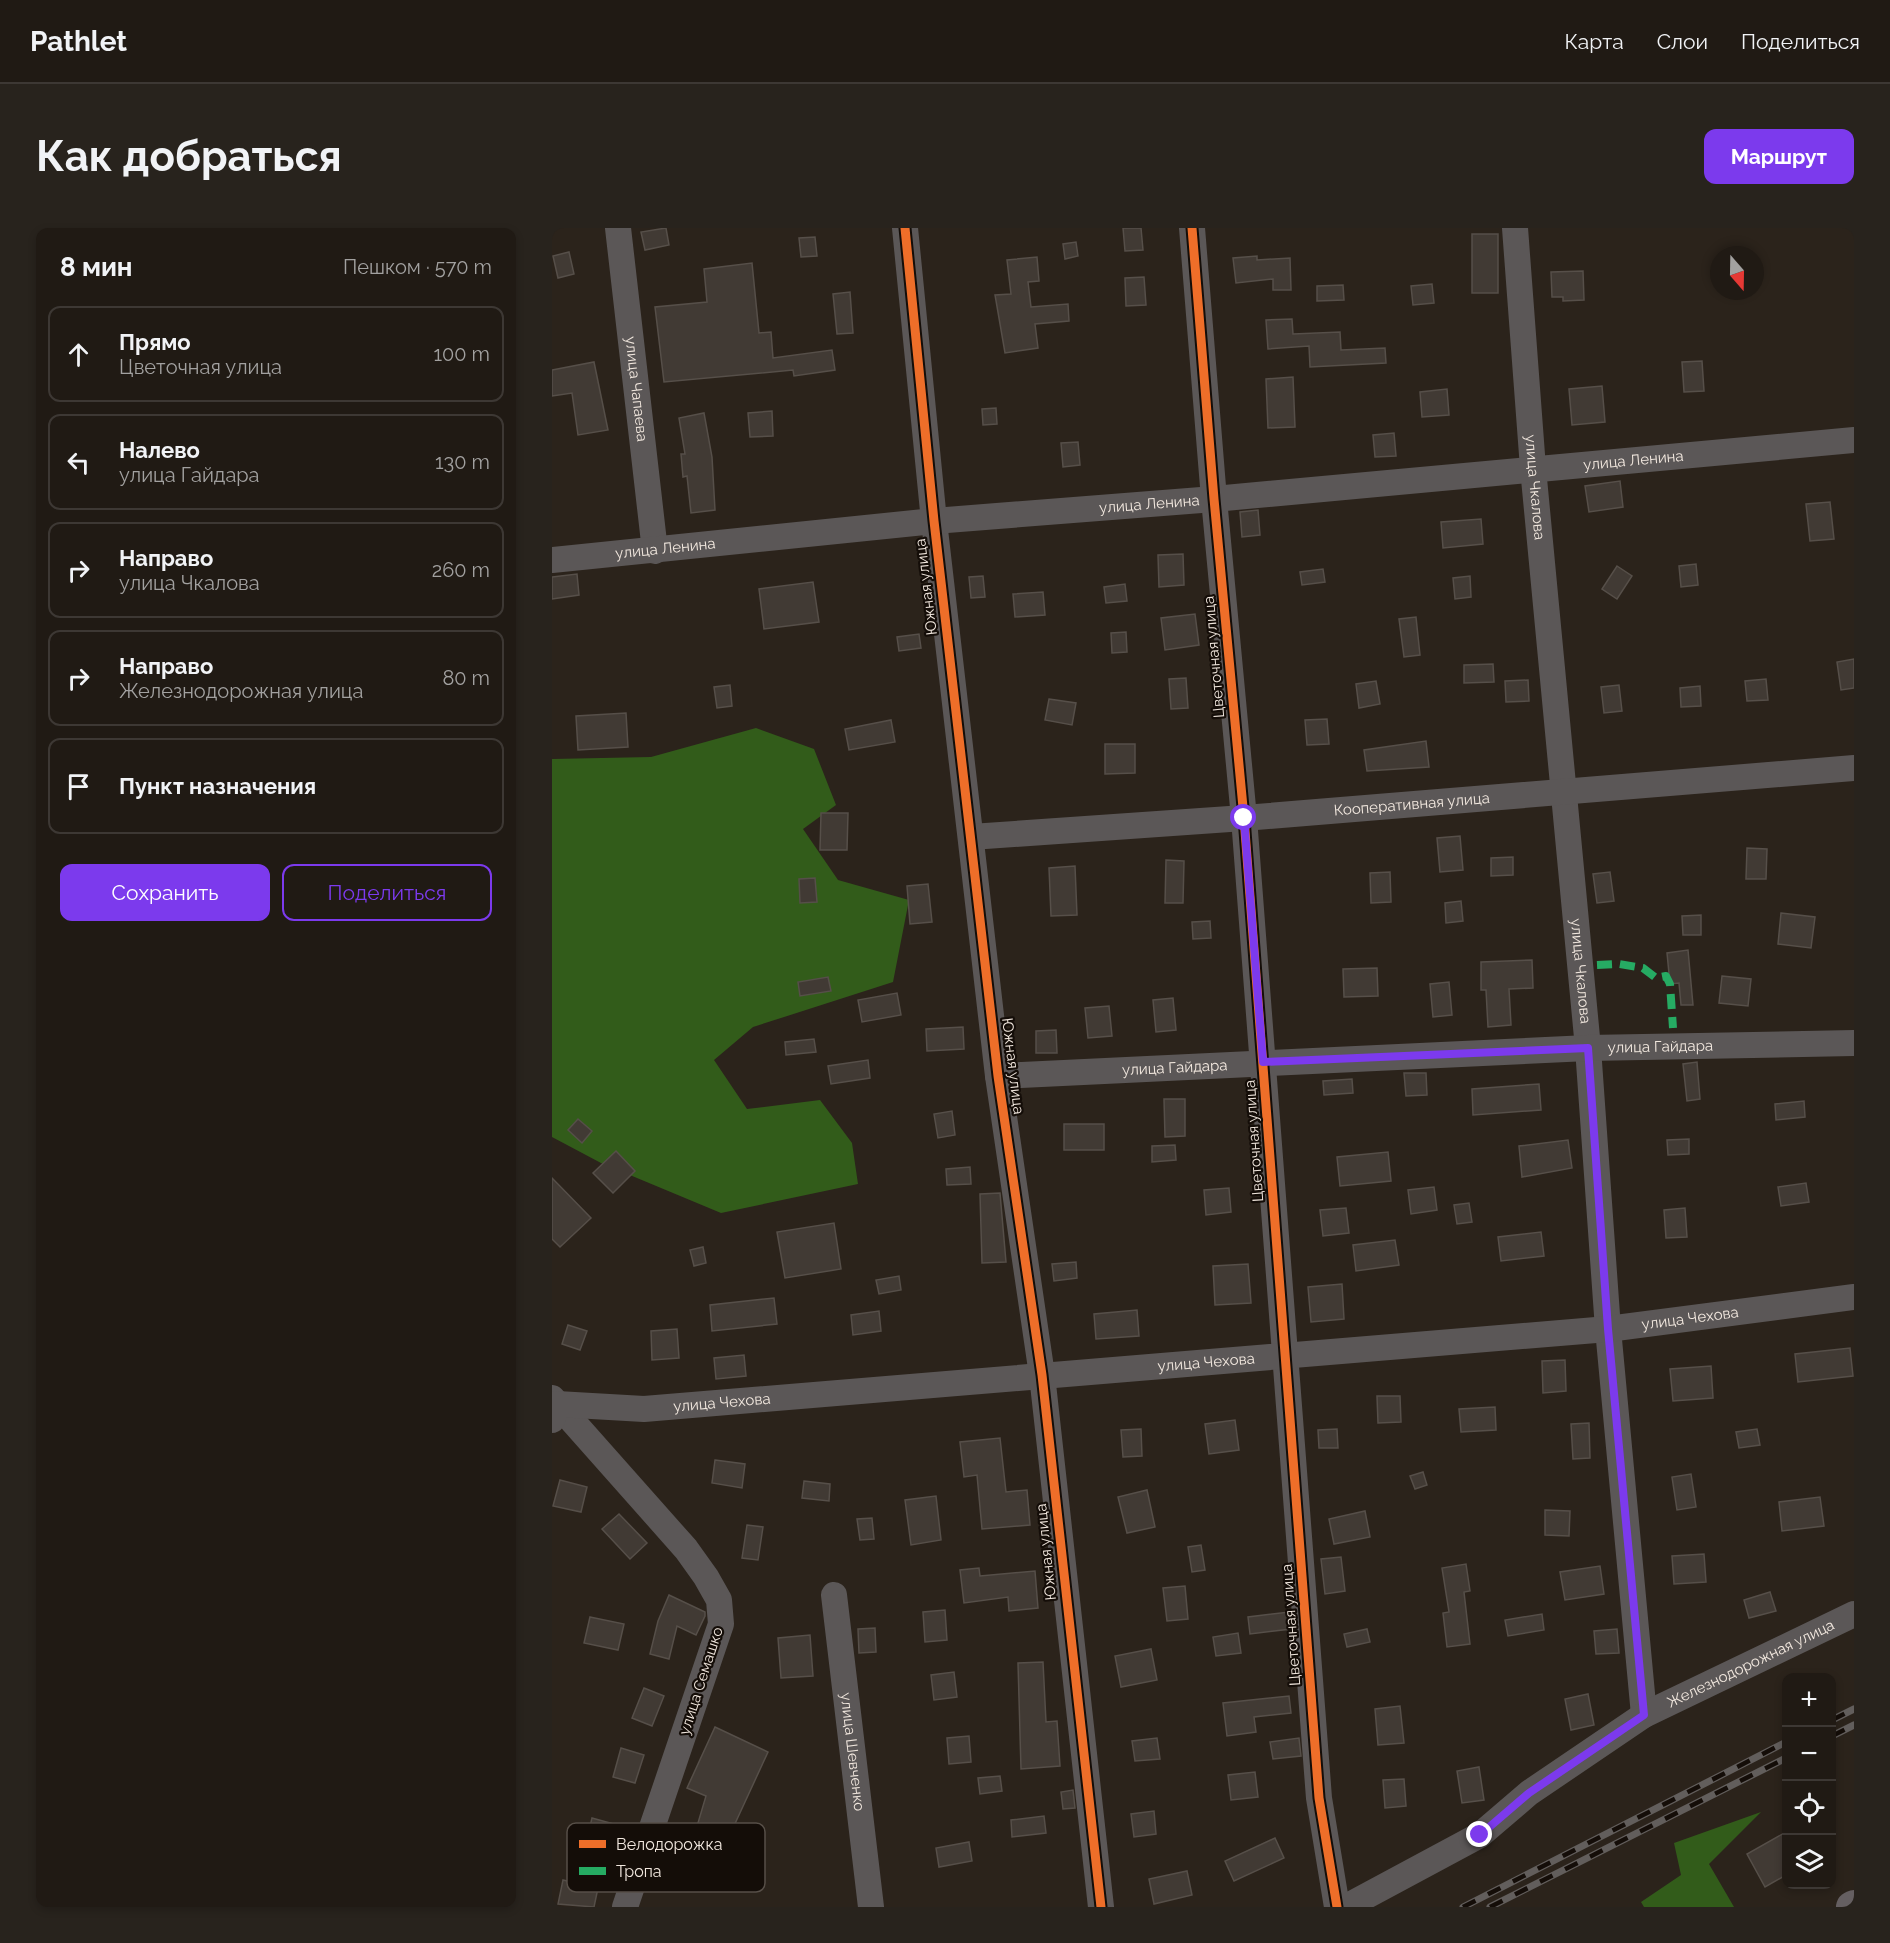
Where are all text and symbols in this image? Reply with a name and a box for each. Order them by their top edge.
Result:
text: Pathlet [30,25,127,58]
text: Карта [1565,29,1624,54]
text: Слои [1657,29,1708,54]
text: Поделиться [1741,29,1860,54]
button: Маршрут [1704,129,1854,184]
text: Как добраться [36,132,342,181]
north arrow [1710,246,1764,300]
text: 8 мин [60,252,133,282]
text: Пешком · 570 m [343,255,492,279]
text: Прямо [119,329,191,355]
street label: улица Чапаева [621,335,651,443]
icon: ahead [62,338,95,371]
text: 100 m [433,342,490,366]
text: Цветочная улица [119,355,282,379]
street label: улица Чкалова [1522,434,1549,541]
text: Налево [119,437,200,463]
icon: left [62,446,95,479]
street label: улица Ленина [1582,447,1684,474]
text: 130 m [435,450,490,474]
text: улица Гайдара [119,463,260,487]
street label: улица Ленина [1098,491,1200,517]
street label: улица Ленина [614,534,716,562]
street label: Южная улица [911,538,941,636]
text: Направо [119,545,213,571]
icon: right [62,554,95,587]
text: 260 m [432,558,490,582]
text: улица Чкалова [119,571,260,595]
street label: Цветочная улица [1200,595,1228,719]
text: Направо [119,653,213,679]
icon: right [62,662,95,695]
text: 80 m [442,666,490,690]
text: Железнодорожная улица [119,679,363,703]
icon: arrive [62,770,95,803]
text: Пункт назначения [119,773,316,799]
street label: Кооперативная улица [1333,789,1490,820]
route start [1230,804,1256,830]
button: Сохранить [60,864,270,921]
button: Поделиться [282,864,492,921]
street label: улица Чкалова [1567,918,1595,1025]
street label: Южная улица [998,1017,1028,1115]
street label: улица Гайдара [1607,1037,1713,1057]
street label: улица Гайдара [1122,1056,1228,1079]
street label: Цветочная улица [1241,1079,1267,1203]
street label: улица Чехова [1641,1303,1740,1334]
street label: улица Чехова [1157,1349,1255,1375]
street label: улица Чехова [672,1390,771,1416]
street label: Южная улица [1032,1503,1060,1601]
street label: Цветочная улица [1278,1563,1304,1687]
street label: Железнодорожная улица [1664,1616,1837,1712]
street label: улица Семашко [675,1625,727,1737]
map controls [1782,1673,1836,1889]
button: + [1782,1673,1836,1727]
street label: улица Шевченко [837,1692,869,1812]
button: − [1782,1727,1836,1781]
button: locate [1782,1781,1836,1835]
route end [1466,1821,1492,1847]
legend [567,1823,765,1892]
text: Велодорожка [616,1835,723,1854]
button: layers [1782,1835,1836,1889]
text: Тропа [616,1862,662,1881]

